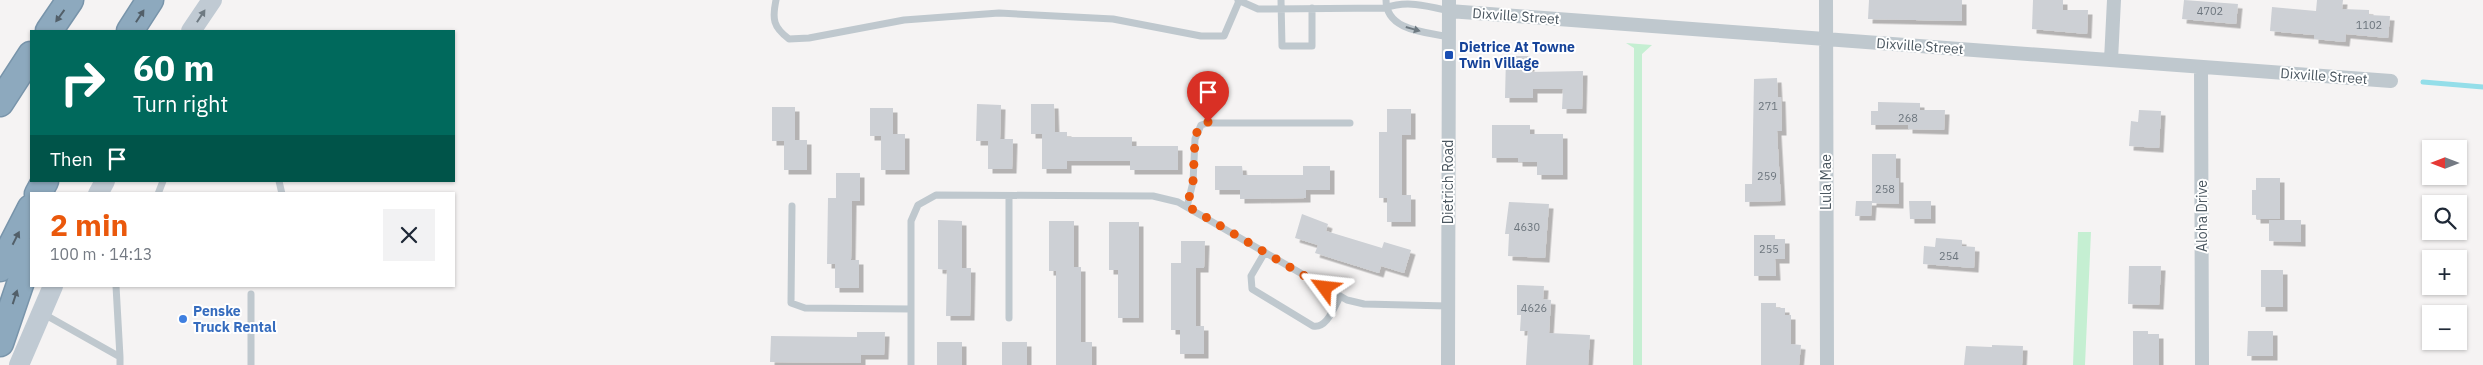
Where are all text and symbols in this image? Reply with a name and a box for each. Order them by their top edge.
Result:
street label: Dixville Street [1472,4,1560,28]
house number: 4702 [2197,4,2223,18]
one-way arrow [54,9,65,22]
one-way arrow [135,9,144,22]
one-way arrow [197,9,206,22]
house number: 1102 [2356,18,2382,32]
one-way arrow [1406,25,1421,33]
street label: Dixville Street [1876,34,1964,58]
place label: Dietrice At Towne Twin Village [1459,38,1575,72]
text: 60 m [133,45,215,91]
marker: Dietrice At Towne Twin Village [1443,49,1455,61]
icon: right [50,50,115,115]
street label: Dixville Street [2280,64,2368,88]
pin [1187,71,1229,122]
icon: arrive [1194,78,1222,106]
text: Turn right [133,89,228,118]
house number: 271 [1758,99,1778,113]
house number: 268 [1898,111,1918,125]
street label: Dietrich Road [1439,140,1457,224]
north arrow [2422,140,2468,185]
map controls [2422,140,2467,350]
icon: arrive [103,145,131,173]
text: Then [50,147,93,171]
street label: Lula Mae [1817,154,1835,210]
house number: 259 [1757,169,1777,183]
street label: Aloha Drive [2193,180,2211,252]
house number: 258 [1875,182,1895,196]
button: search [2422,195,2467,240]
text: 2 min [50,205,128,244]
button: close [383,209,435,261]
house number: 4630 [1514,220,1540,234]
one-way arrow [12,231,20,245]
house number: 255 [1759,242,1779,256]
text: 100 m · 14:13 [50,244,152,264]
house number: 254 [1939,249,1959,263]
button: + [2422,250,2467,295]
position arrow [1298,261,1350,313]
one-way arrow [12,290,19,305]
house number: 4626 [1521,301,1547,315]
place label: Penske Truck Rental [193,302,276,336]
button: − [2422,305,2467,350]
marker: Penske Truck Rental [177,313,189,325]

